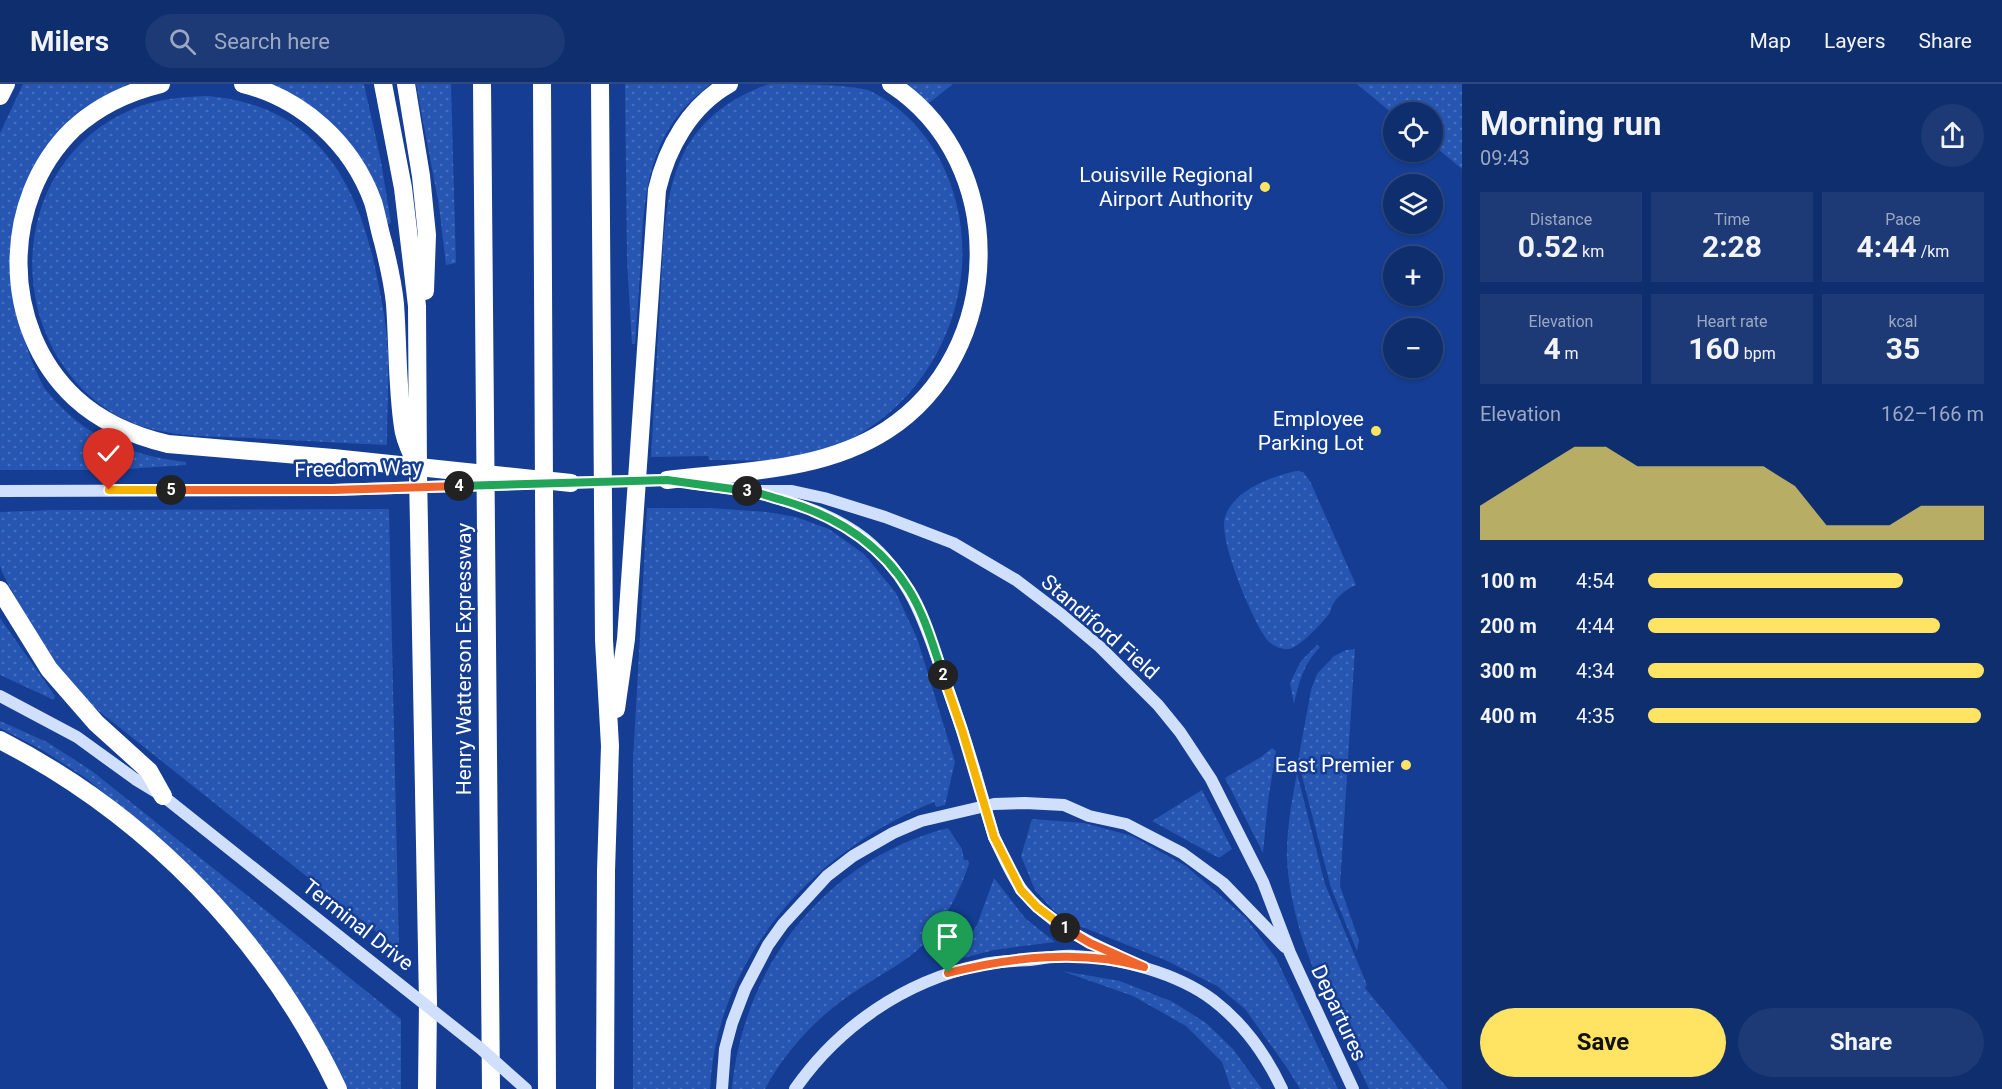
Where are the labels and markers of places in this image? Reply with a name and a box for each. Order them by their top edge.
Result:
place label: Louisville Regional Airport Authority [1079,163,1253,211]
marker: Louisville Regional Airport Authority [1258,180,1272,194]
place label: Employee Parking Lot [1258,407,1364,455]
marker: Employee Parking Lot [1369,424,1383,438]
pin [83,428,134,490]
pin: 4 [444,471,474,501]
pin: 5 [156,475,186,505]
pin: 3 [732,476,762,506]
pin: 2 [928,660,958,690]
place label: East Premier [1275,753,1394,777]
marker: East Premier [1399,758,1413,772]
pin [922,911,973,973]
pin: 1 [1050,913,1080,943]

